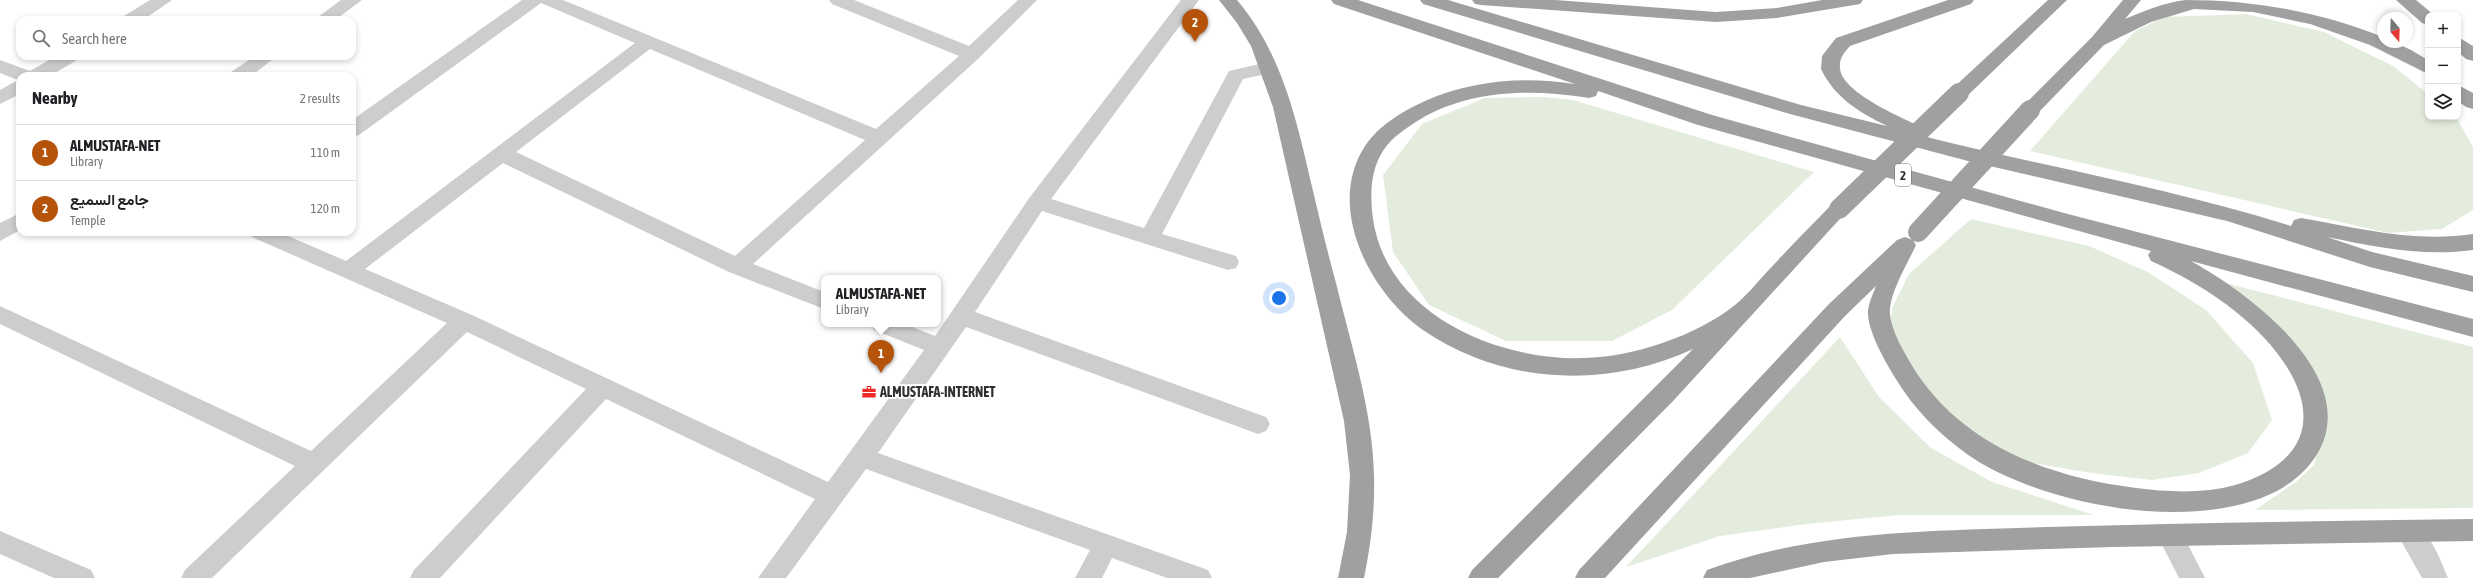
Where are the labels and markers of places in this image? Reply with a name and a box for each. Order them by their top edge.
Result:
pin: 2 [1182,9,1208,42]
pin: 1 [868,340,894,373]
office icon: ALMUSTAFA-INTERNET [861,384,877,400]
place label: ALMUSTAFA-INTERNET [879,384,996,400]

